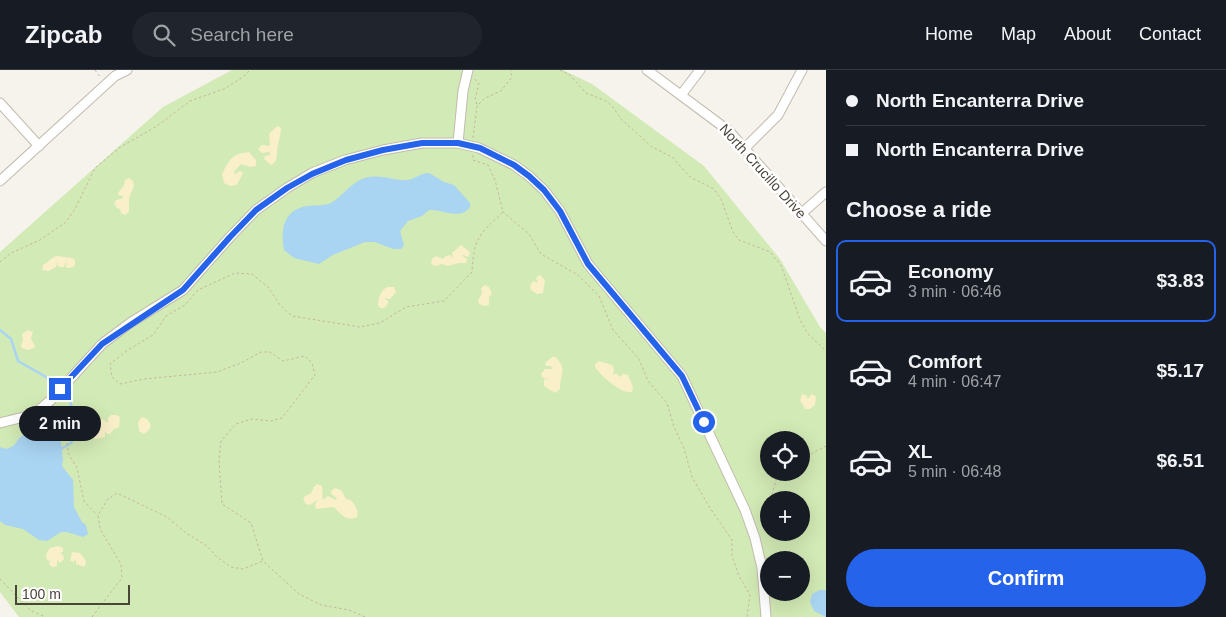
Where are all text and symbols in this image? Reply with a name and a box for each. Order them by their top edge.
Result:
search box [132,12,482,57]
text: Zipcab [25,21,102,48]
icon: search [150,21,178,49]
text: Search here [190,24,294,45]
text: Home [925,24,973,44]
text: Map [1001,24,1036,44]
text: About [1064,24,1111,44]
text: Contact [1139,24,1201,44]
text: North Encanterra Drive [876,90,1084,111]
street label: North Crucillo Drive [716,121,810,222]
text: North Encanterra Drive [876,139,1084,160]
text: Choose a ride [846,197,991,222]
icon: car [848,259,893,304]
text: Economy [908,261,994,282]
text: $3.83 [1156,270,1204,291]
text: 3 min · 06:46 [908,283,1001,300]
icon: car [848,349,893,394]
text: Comfort [908,351,982,372]
text: $5.17 [1156,360,1204,381]
text: 4 min · 06:47 [908,373,1001,390]
route end [49,378,71,400]
callout: 2 min [19,406,101,442]
route start [693,411,715,433]
text: 2 min [39,415,81,432]
map controls [760,431,810,601]
button: locate [760,431,810,481]
icon: car [848,439,893,484]
text: XL [908,441,932,462]
text: $6.51 [1156,450,1204,471]
text: 5 min · 06:48 [908,463,1001,480]
button: + [760,491,810,541]
button: Confirm [846,549,1206,607]
button: − [760,551,810,601]
scale bar [15,582,130,605]
text: 100 m [22,586,61,602]

